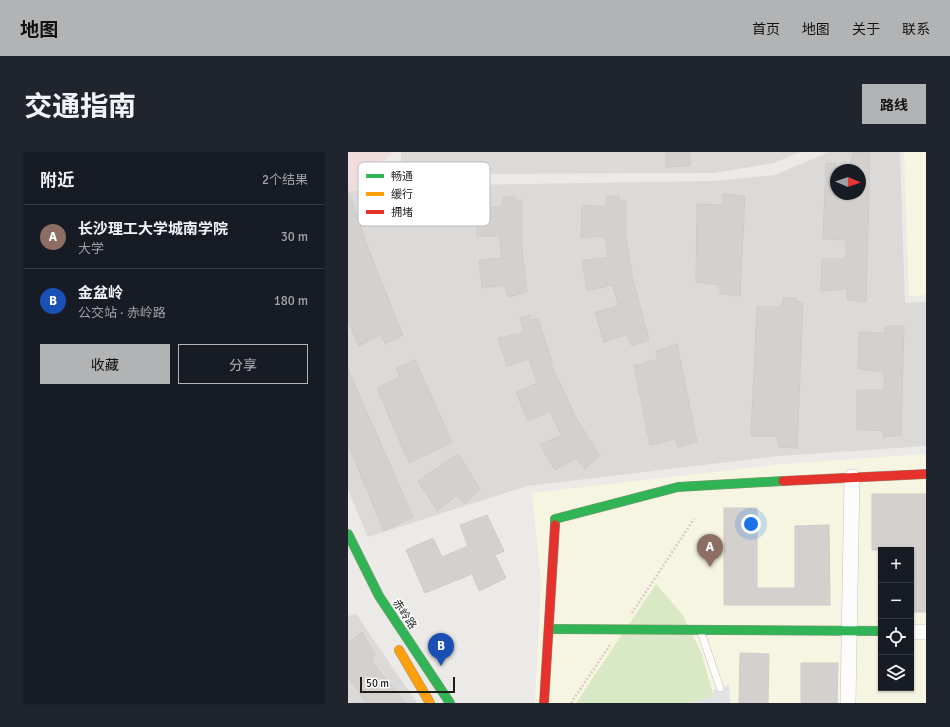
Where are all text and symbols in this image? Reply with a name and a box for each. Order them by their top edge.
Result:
text: 地图 [20,18,58,42]
text: 首页 [752,21,780,38]
text: 地图 [802,21,830,38]
text: 关于 [852,21,880,38]
text: 联系 [902,21,930,38]
button: 路线 [862,84,926,124]
text: 交通指南 [24,90,136,124]
legend [358,162,490,226]
north arrow [830,164,866,200]
text: 附近 [40,170,74,191]
text: 畅通 [391,170,413,183]
text: 2个结果 [262,172,308,188]
text: 缓行 [391,188,413,201]
text: 拥堵 [391,206,413,219]
text: 长沙理工大学城南学院 [78,220,228,238]
text: A [49,229,57,245]
text: 30 m [281,229,308,245]
text: 大学 [78,241,104,257]
text: 金盆岭 [78,284,123,302]
text: B [49,293,57,309]
text: 180 m [274,293,308,309]
text: 公交站 · 赤岭路 [78,305,166,321]
button: 收藏 [40,344,170,384]
button: 分享 [178,344,308,384]
your location [741,514,761,534]
pin: A [697,534,723,567]
map controls [878,547,914,691]
button: + [878,547,914,583]
button: − [878,583,914,619]
street label: 赤岭路 [390,597,419,632]
button: locate [878,619,914,655]
pin: B [428,633,454,666]
button: layers [878,655,914,691]
scale bar [360,675,455,694]
text: 50 m [366,677,389,690]

